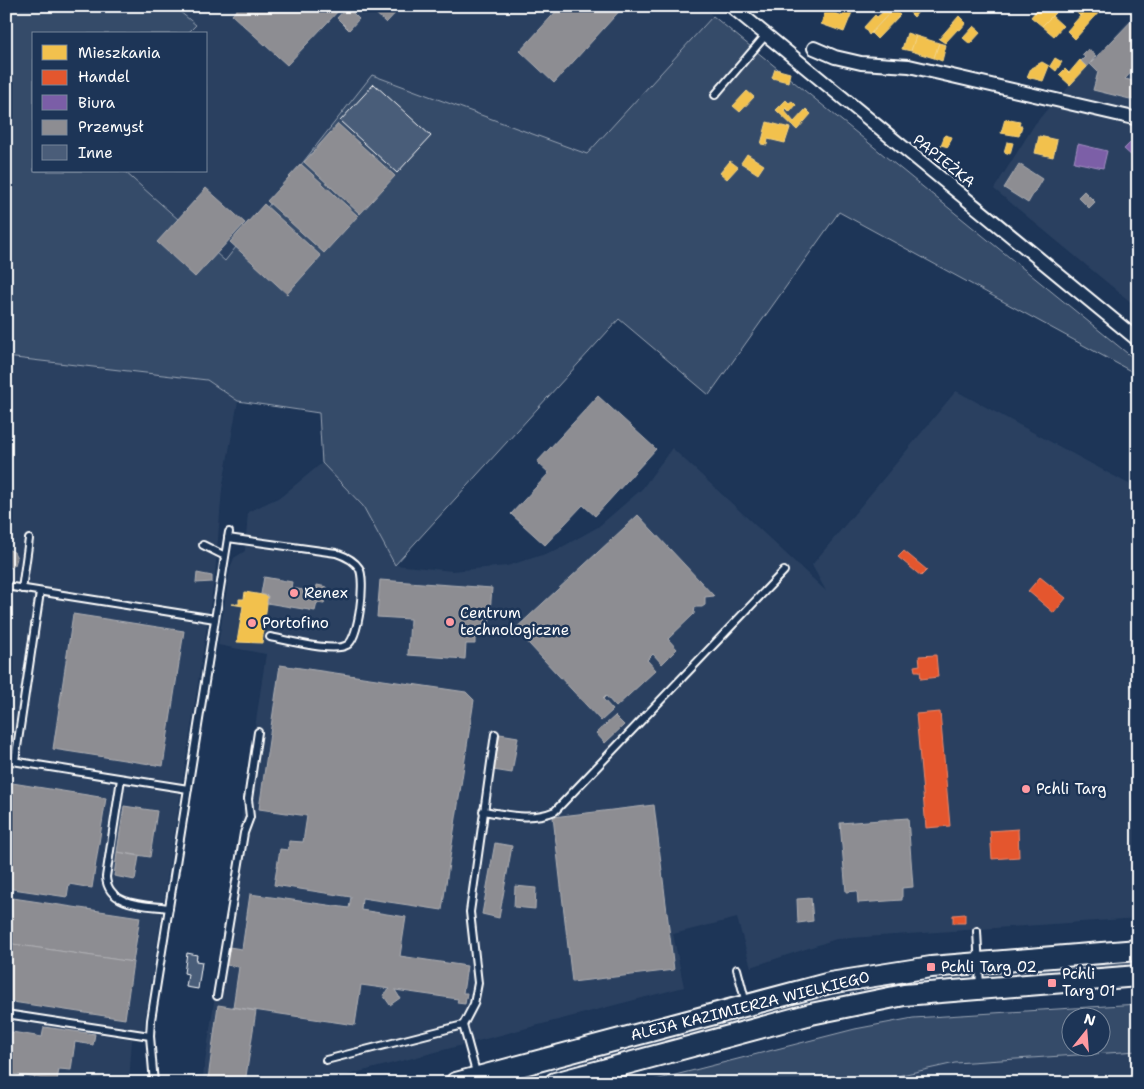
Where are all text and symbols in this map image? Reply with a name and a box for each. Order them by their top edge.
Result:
legend [32,32,208,172]
text: Mieszkania [78,43,161,63]
text: Handel [78,67,130,87]
text: Biura [78,93,116,113]
text: Przemysł [78,117,144,137]
street label: PAPIEŻKA [909,130,979,192]
text: Inne [78,143,113,163]
place label: Renex [304,583,348,603]
marker: Renex [288,587,300,599]
place label: Centrum technologiczne [460,603,569,640]
place label: Portofino [262,613,329,633]
marker: Centrum technologiczne [444,616,456,628]
marker: Portofino [246,617,258,629]
place label: Pchli Targ [1036,779,1107,799]
marker: Pchli Targ [1020,783,1032,795]
place label: Pchli Targ 02 [941,957,1037,977]
marker: Pchli Targ 02 [925,961,937,973]
place label: Pchli Targ 01 [1062,964,1116,1001]
street label: ALEJA KAZIMIERZA WIELKIEGO [628,967,872,1045]
marker: Pchli Targ 01 [1046,977,1058,989]
north arrow [1062,1006,1112,1056]
text: N [1082,1009,1098,1030]

